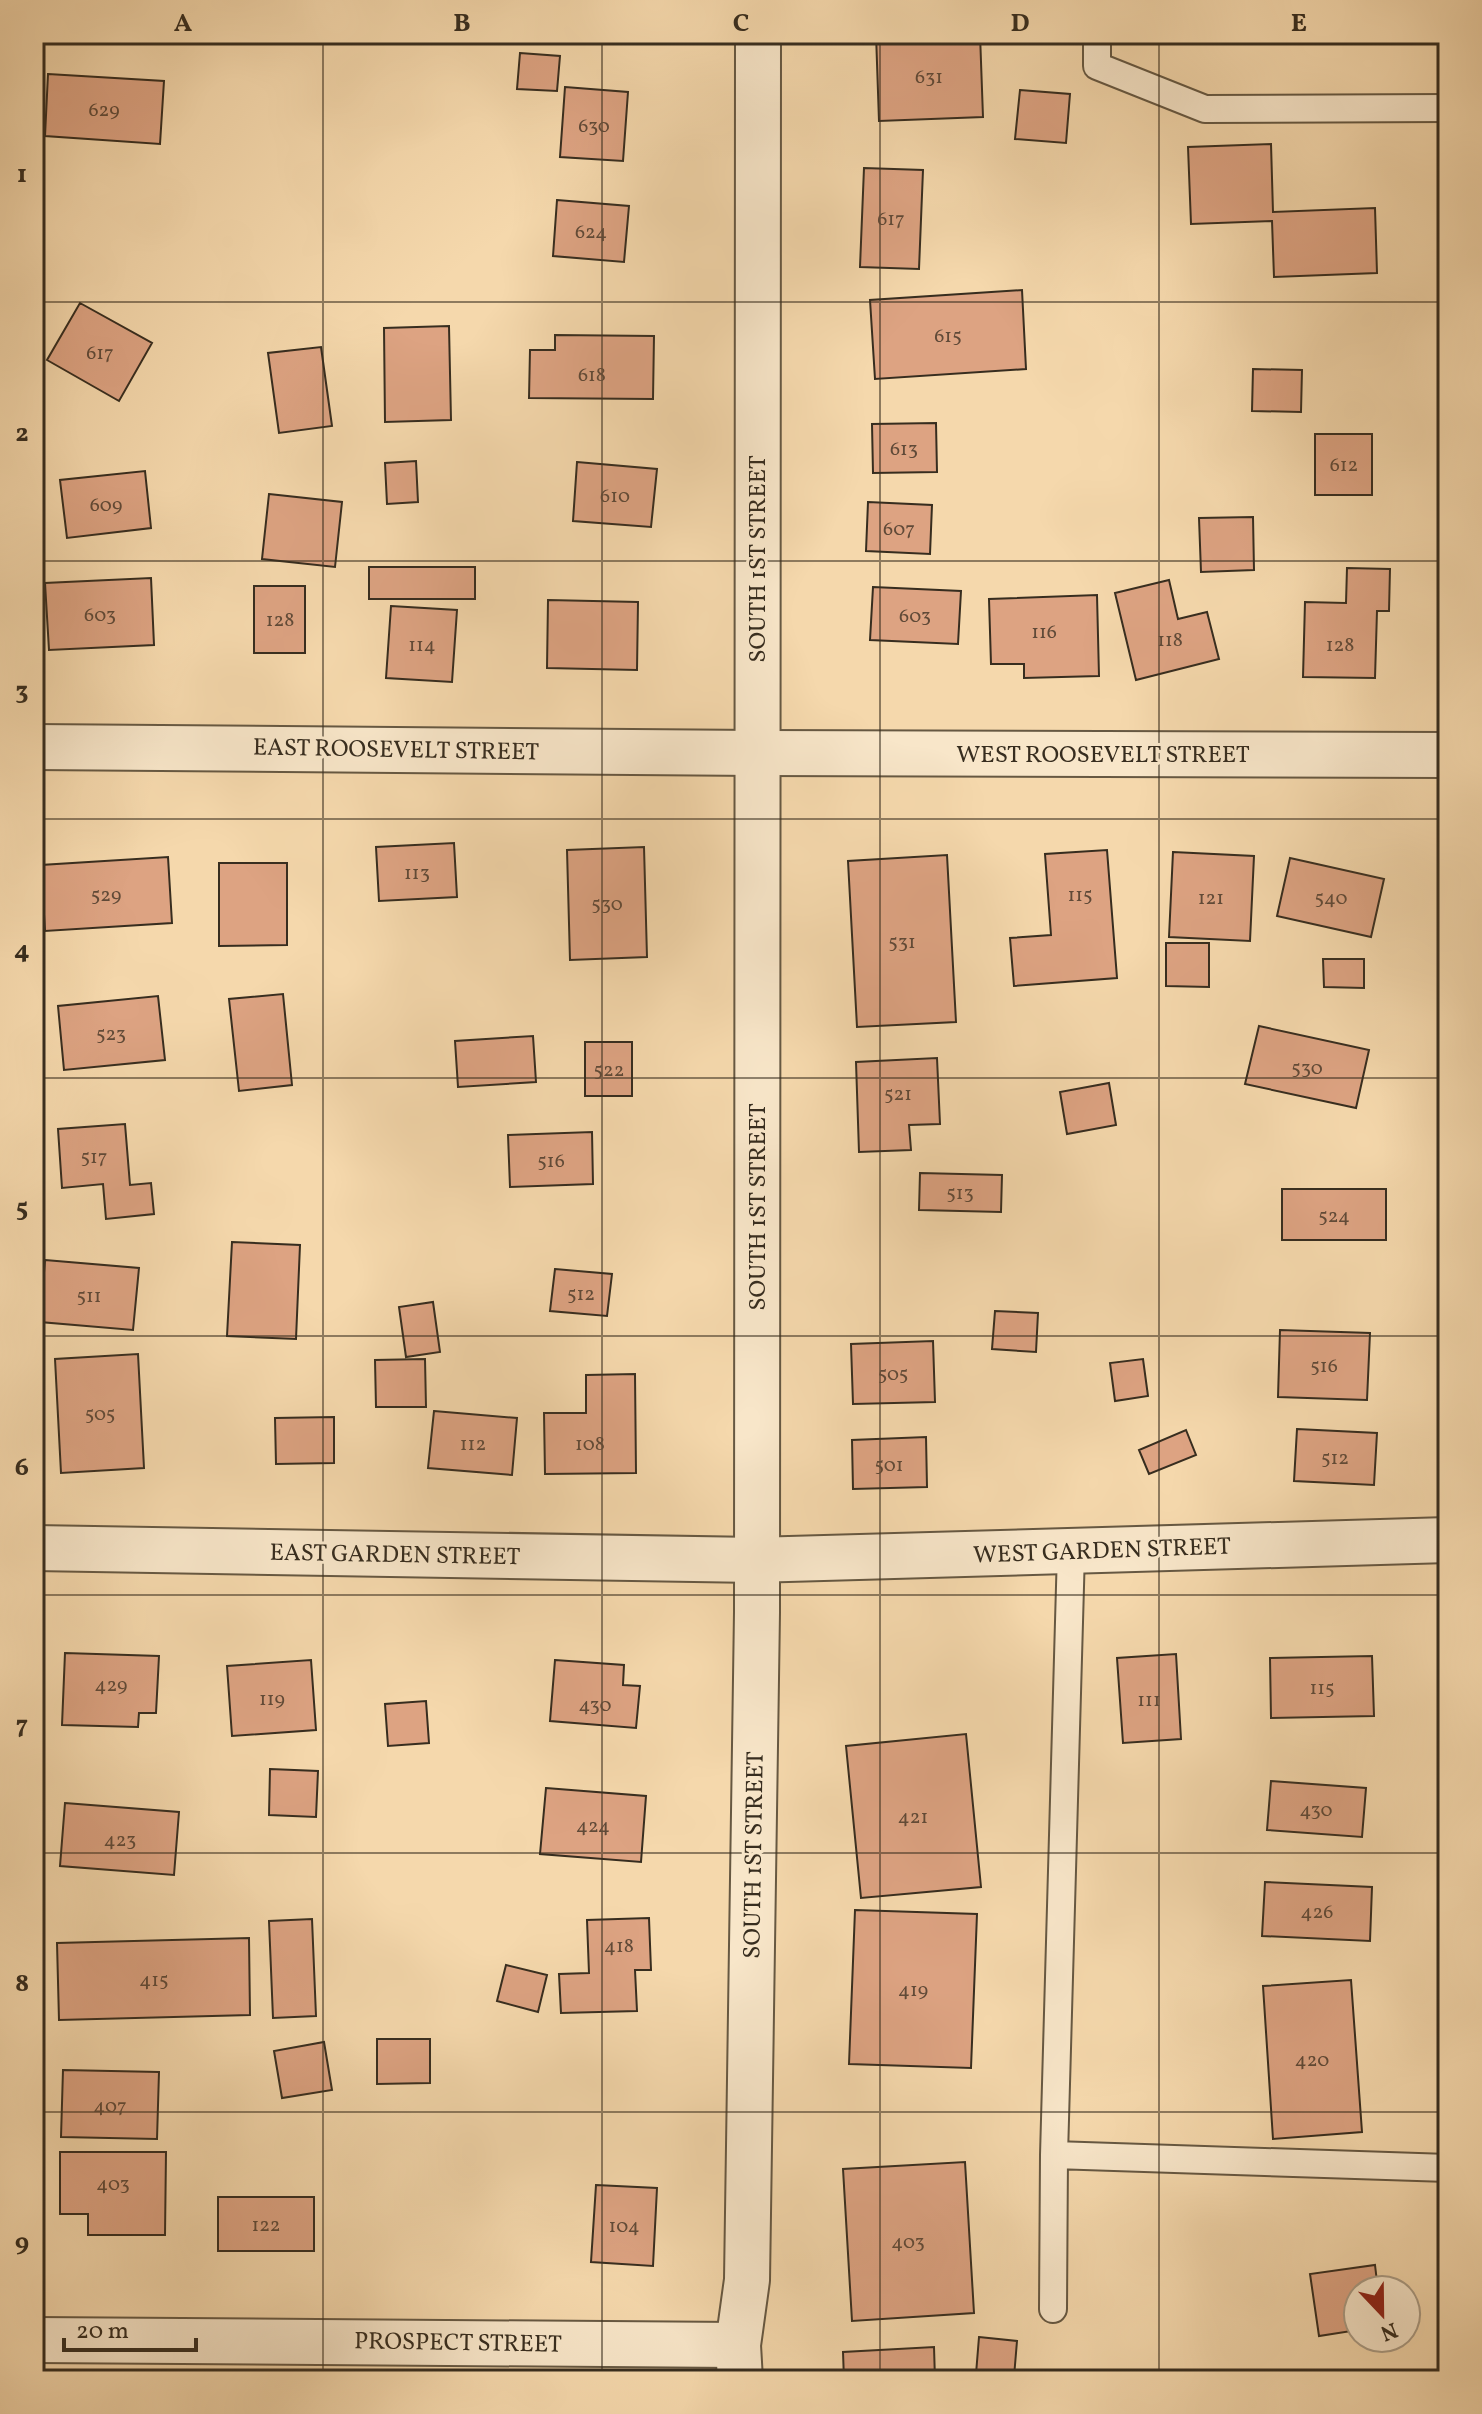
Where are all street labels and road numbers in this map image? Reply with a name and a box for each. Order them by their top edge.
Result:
street label: SOUTH 1ST STREET [742,455,776,663]
street label: EAST ROOSEVELT STREET [253,732,539,770]
street label: WEST ROOSEVELT STREET [956,739,1250,773]
street label: SOUTH 1ST STREET [742,1103,776,1311]
street label: WEST GARDEN STREET [972,1531,1232,1573]
street label: EAST GARDEN STREET [269,1537,521,1575]
street label: SOUTH 1ST STREET [736,1751,774,1959]
street label: PROSPECT STREET [354,2325,562,2363]

